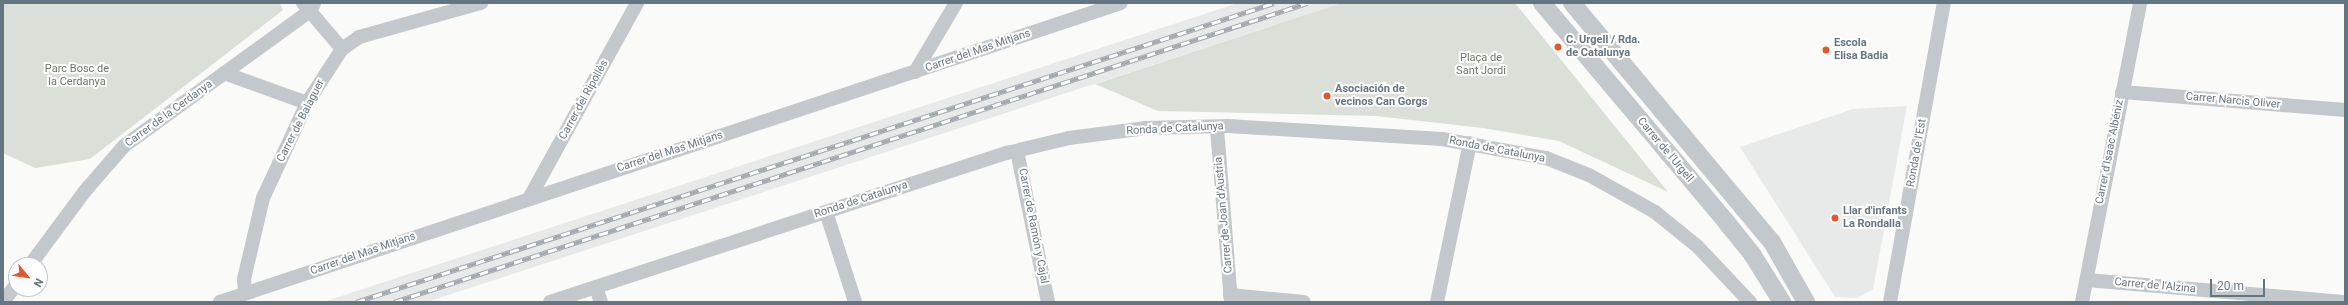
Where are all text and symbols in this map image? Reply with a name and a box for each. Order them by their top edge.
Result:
street label: Carrer del Mas Mitjans [924,27,1032,75]
place label: C. Urgell / Rda. de Catalunya [1566,34,1640,60]
place label: Escola Elisa Badia [1834,37,1888,63]
marker: C. Urgell / Rda. de Catalunya [1553,42,1563,52]
marker: Escola Elisa Badia [1821,45,1831,55]
park label: Plaça de Sant Jordi [1456,52,1506,78]
street label: Carrer del Ripollès [557,58,611,142]
park label: Parc Bosc de la Cerdanya [45,63,109,89]
street label: Carrer de la Cerdanya [123,78,215,150]
street label: Carrer de Balaguer [274,78,328,164]
place label: Asociación de vecinos Can Gorgs [1335,83,1427,109]
street label: Carrer Narcis Oliver [2185,90,2281,112]
marker: Asociación de vecinos Can Gorgs [1322,91,1332,101]
street label: Carrer d'Isaac Albéniz [2093,99,2127,205]
street label: Carrer de l'Urgell [1634,115,1696,185]
street label: Ronda de l'Est [1905,118,1929,188]
street label: Ronda de Catalunya [1126,120,1224,138]
street label: Carrer del Mas Mitjans [615,129,725,175]
street label: Ronda de Catalunya [1448,134,1546,166]
street label: Carrer de Joan d'Austria [1212,156,1236,274]
street label: Carrer de Ramón y Cajal [1015,167,1051,285]
street label: Ronda de Catalunya [813,179,909,221]
place label: Llar d'infants La Rondalla [1843,205,1907,231]
marker: Llar d'infants La Rondalla [1830,213,1840,223]
street label: Carrer del Mas Mitjans [309,230,417,278]
north arrow [8,257,48,297]
scale bar [2212,271,2267,297]
text: N [30,276,46,289]
street label: Carrer de l'Alzina [2114,276,2196,296]
text: 20 m [2217,279,2244,293]

